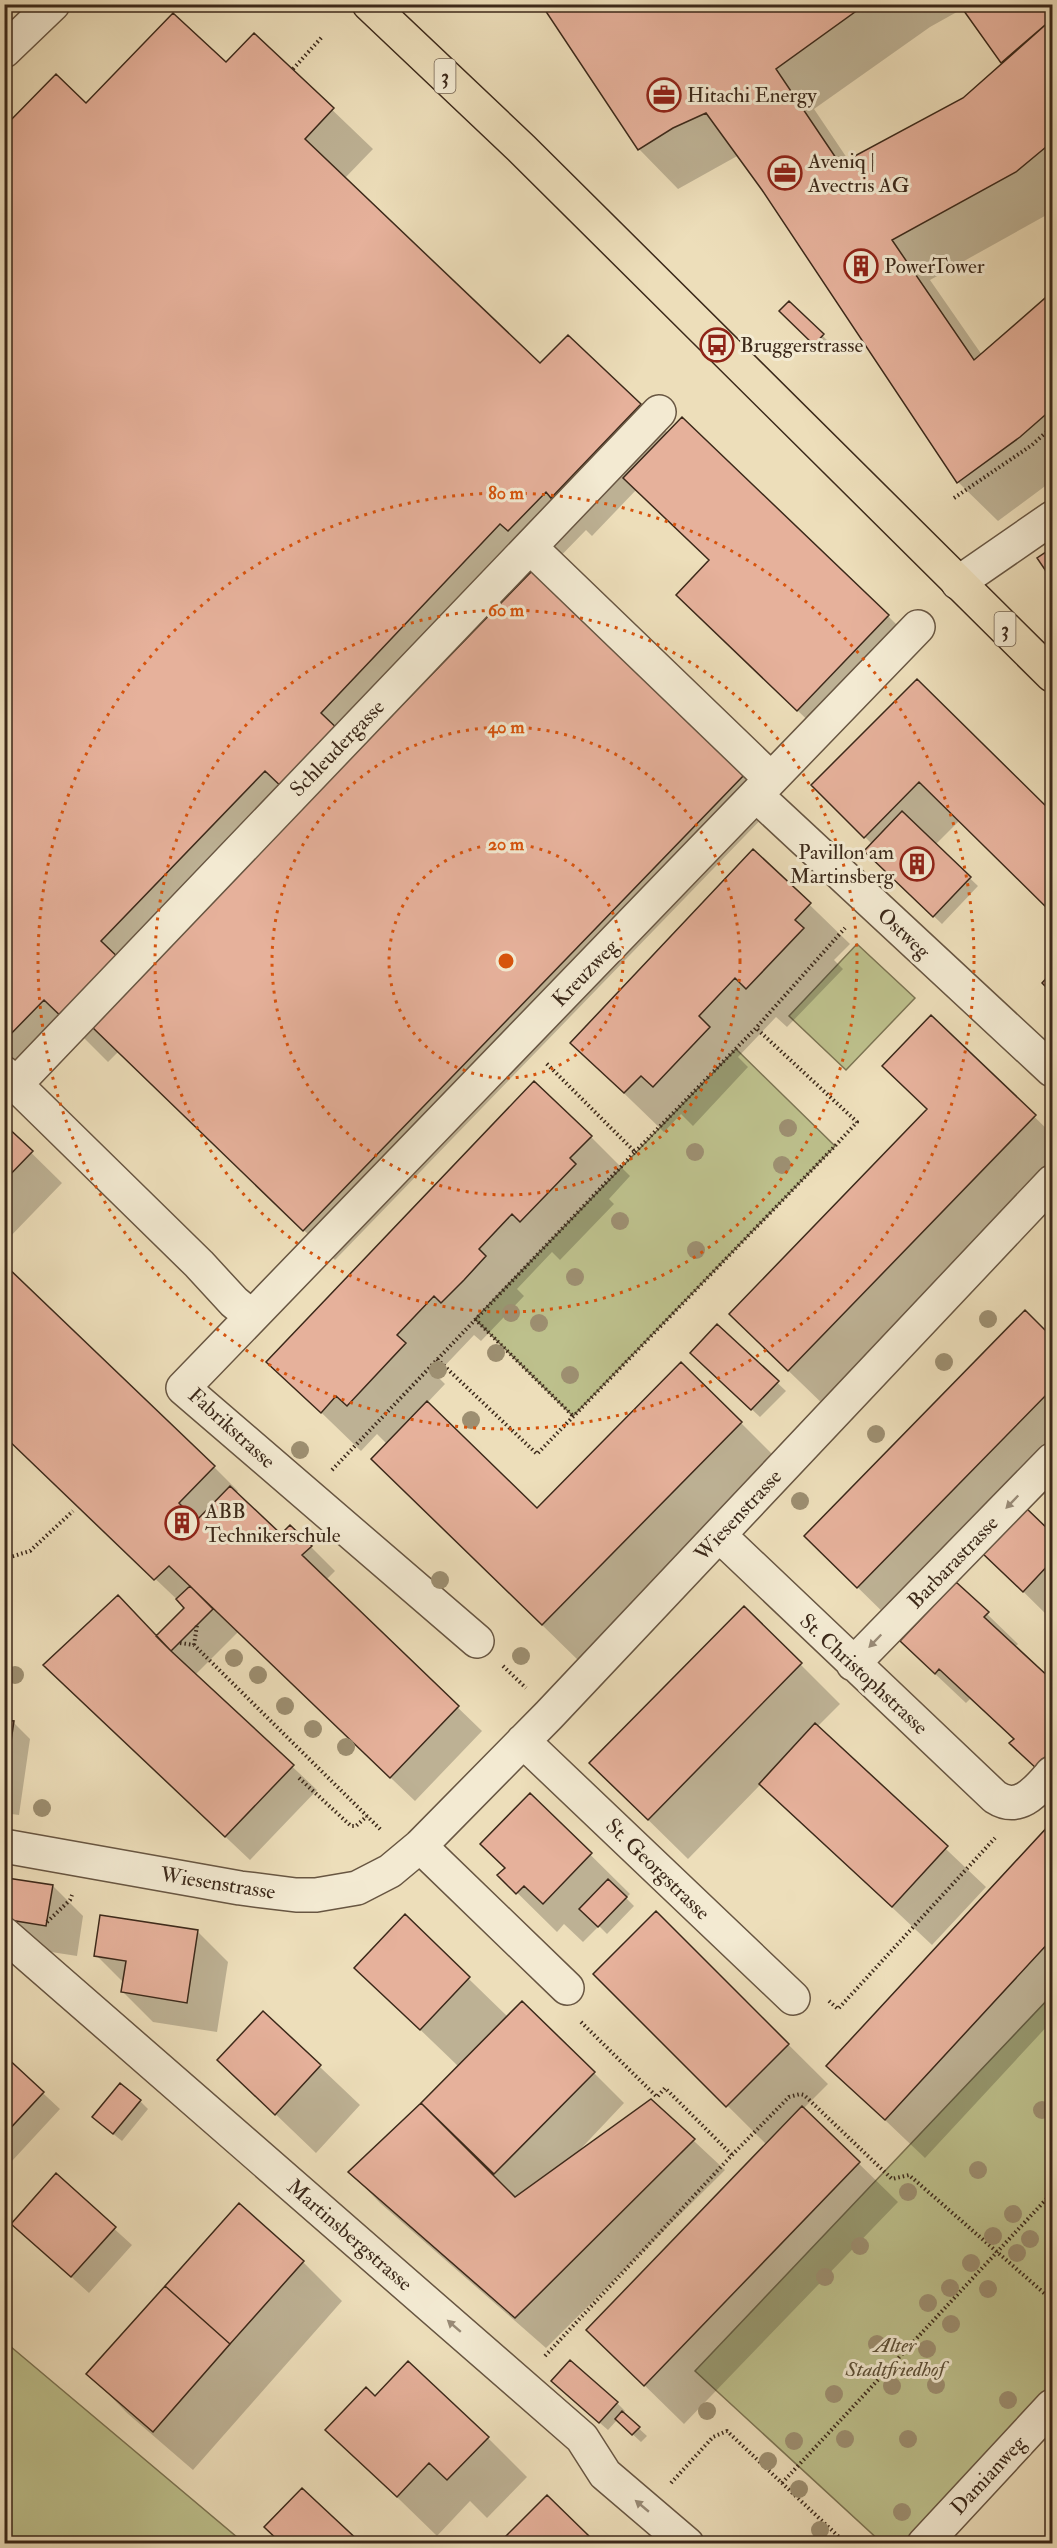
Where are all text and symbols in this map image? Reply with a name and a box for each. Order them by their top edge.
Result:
road number: 3 [434,59,456,93]
office icon: Hitachi Energy [646,77,682,113]
place label: Hitachi Energy [687,82,818,109]
place label: Aveniq | Avectris AG [807,148,909,199]
office icon: Aveniq | Avectris AG [767,155,803,191]
building icon: PowerTower [843,248,879,284]
place label: PowerTower [884,253,985,280]
bus stop icon: Bruggerstrasse [699,327,735,363]
place label: Bruggerstrasse [740,332,863,359]
text: 80 m [488,482,525,505]
text: 60 m [488,599,525,622]
road number: 3 [994,612,1016,646]
street label: Schleudergasse [284,694,391,803]
text: 40 m [487,716,525,739]
text: 20 m [488,833,525,856]
place label: Pavillon am Martinsberg [790,839,895,890]
building icon: Pavillon am Martinsberg [899,846,935,882]
street label: Ostweg [871,902,936,965]
street label: Kreuzweg [546,933,625,1013]
centre of rings [496,951,516,971]
street label: Fabrikstrasse [182,1382,281,1475]
street label: Wiesenstrasse [688,1464,788,1568]
one-way arrow [1005,1494,1019,1508]
place label: ABB Technikerschule [204,1498,341,1549]
building icon: ABB Technikerschule [164,1505,200,1541]
street label: Barbarastrasse [902,1510,1005,1615]
street label: St. Christophstrasse [794,1608,934,1741]
one-way arrow [868,1634,882,1649]
street label: St. Georgstrasse [600,1813,716,1926]
street label: Wiesenstrasse [157,1861,278,1906]
street label: Martinsbergstrasse [281,2173,418,2297]
one-way arrow [447,2320,462,2333]
park label: Alter Stadtfriedhof [845,2332,949,2383]
street label: Damianweg [945,2430,1032,2521]
one-way arrow [635,2500,650,2513]

